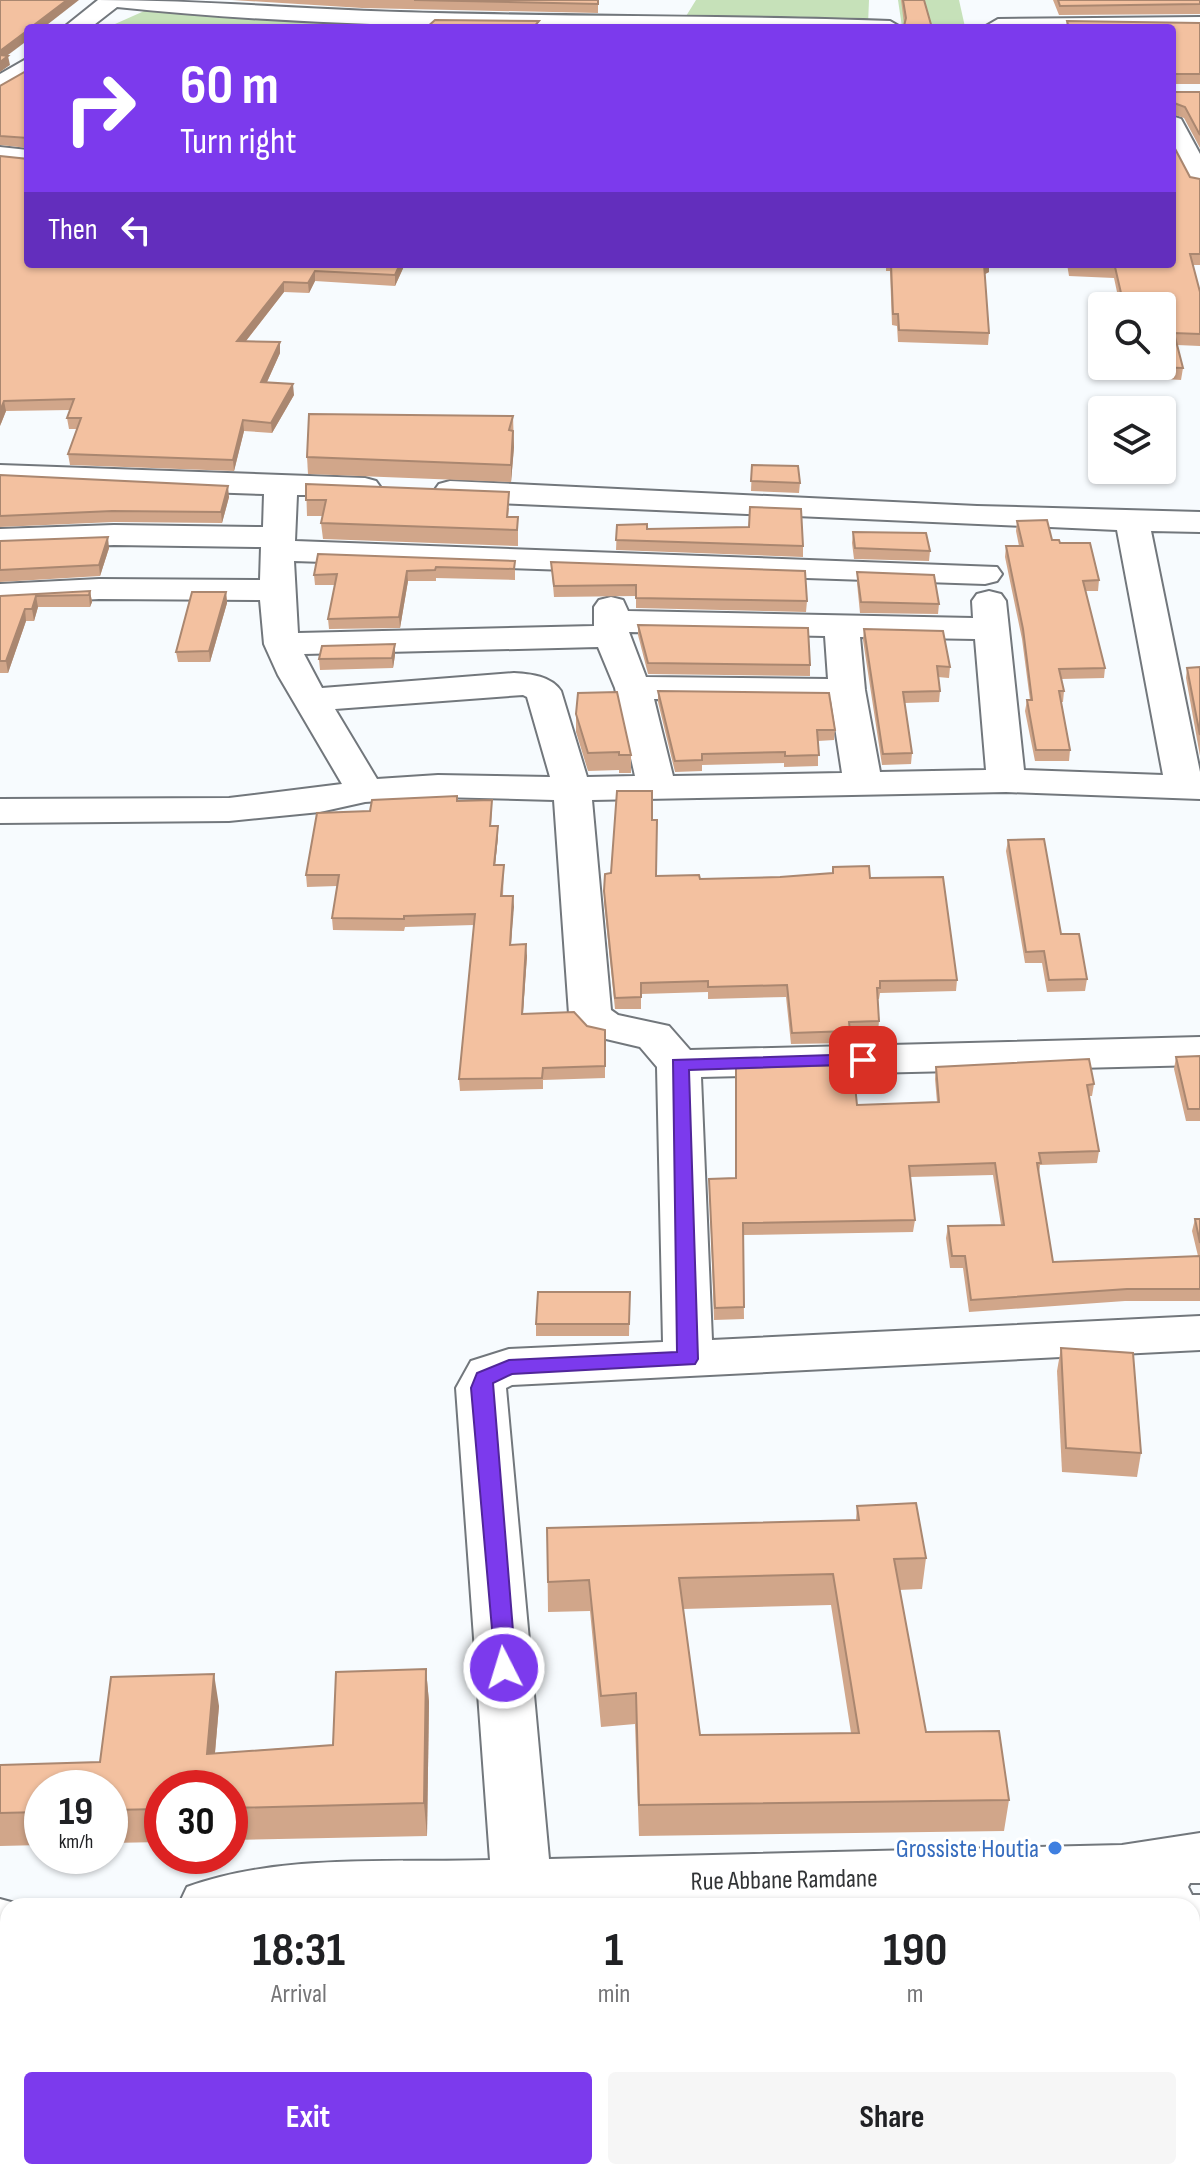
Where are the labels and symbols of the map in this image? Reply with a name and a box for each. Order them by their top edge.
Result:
pin [829,1026,897,1094]
position arrow [462,1626,546,1710]
speed limit sign: 30 [144,1770,248,1874]
place label: Grossiste Houtia [896,1834,1039,1865]
marker: Grossiste Houtia [1046,1839,1064,1857]
street label: Rue Abbane Ramdane [690,1863,878,1898]

